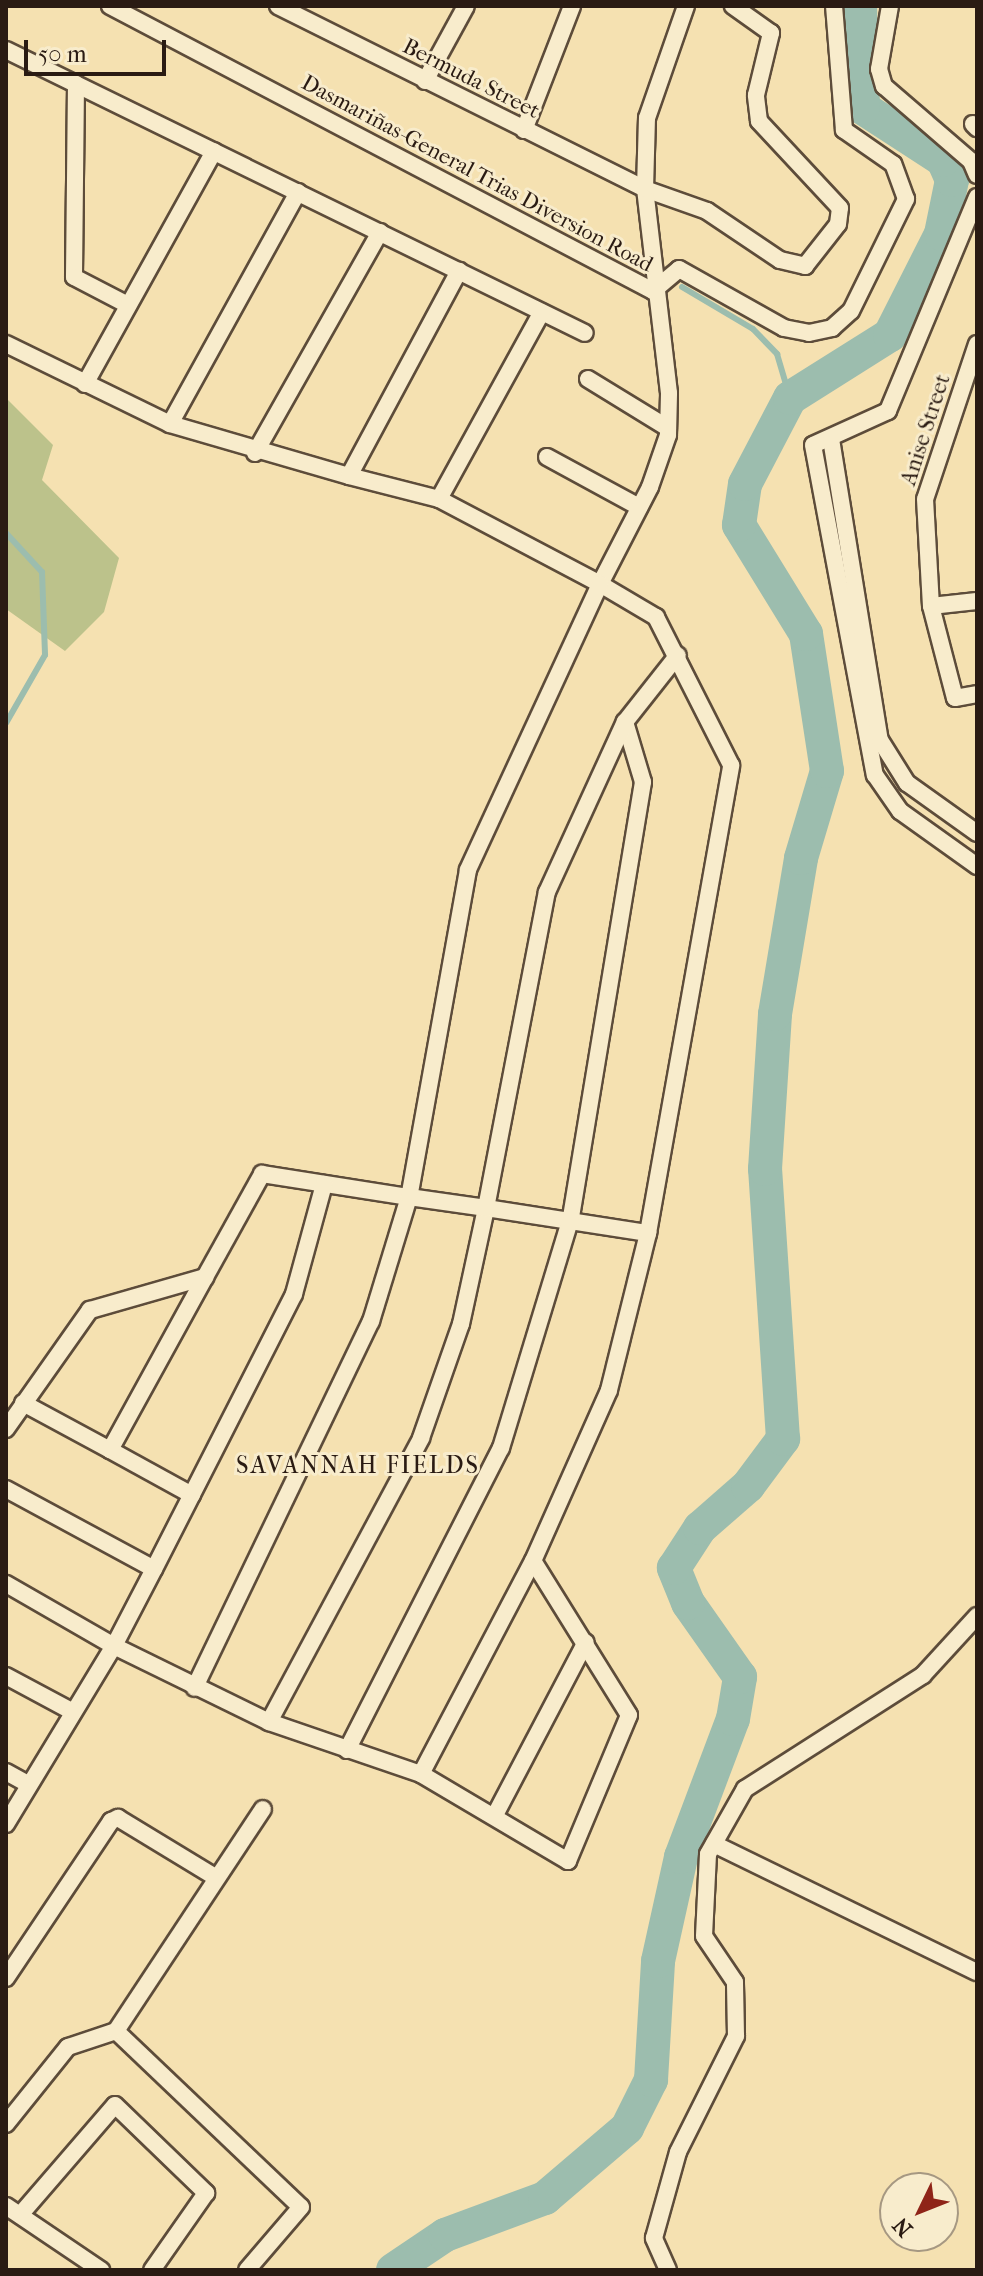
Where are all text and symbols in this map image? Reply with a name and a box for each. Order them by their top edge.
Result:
scale bar [28,24,170,74]
street label: Bermuda Street [398,33,544,125]
text: 50 m [38,40,87,68]
street label: Dasmariñas-General Trias Diversion Road [297,70,657,278]
street label: Anise Street [896,371,956,489]
district label: SAVANNAH FIELDS [236,1452,480,1480]
north arrow [879,2172,959,2252]
text: N [888,2212,918,2242]

